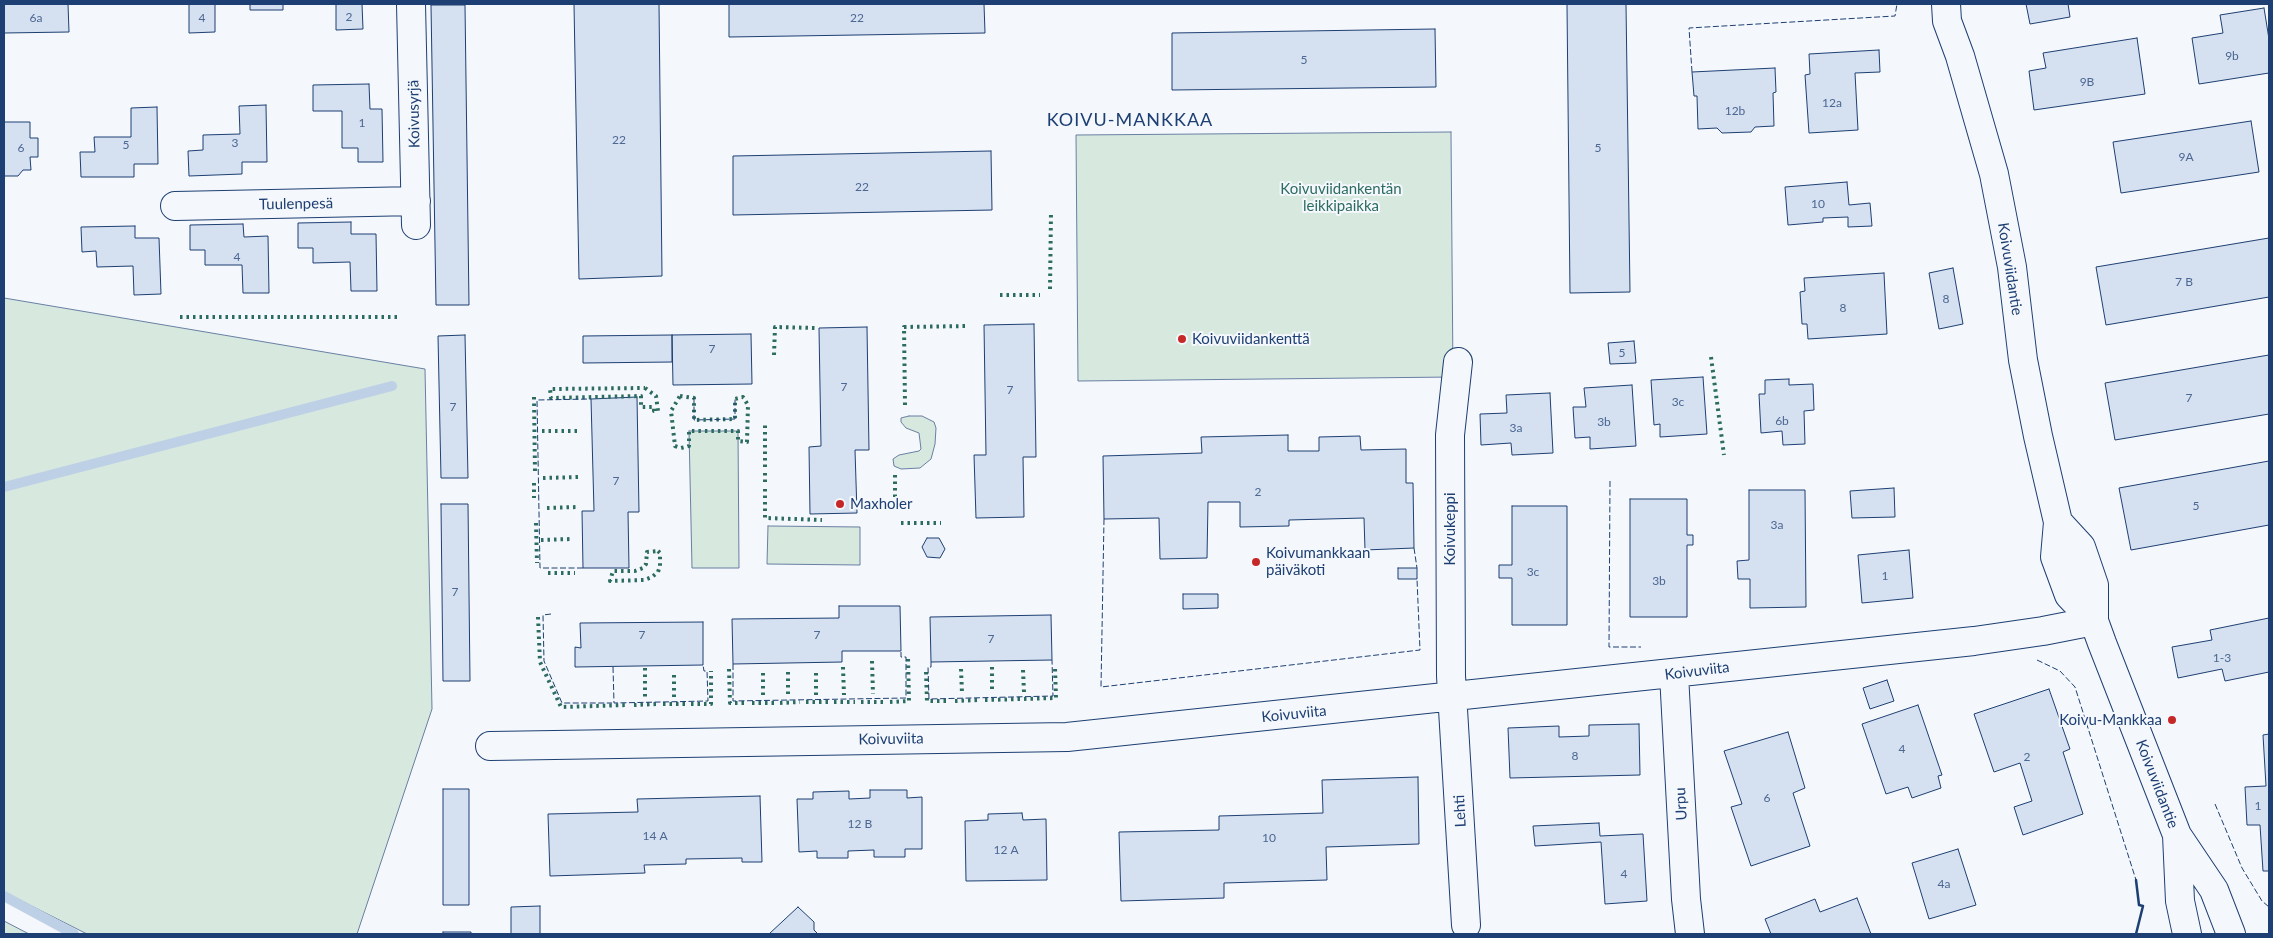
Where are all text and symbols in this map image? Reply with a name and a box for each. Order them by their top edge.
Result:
house number: 2 [346,10,352,24]
house number: 6a [30,11,42,25]
house number: 4 [199,11,205,25]
house number: 22 [850,11,864,25]
house number: 9b [2225,49,2239,63]
house number: 5 [1301,53,1307,67]
house number: 9B [2080,75,2094,89]
street label: Koivusyrjä [404,80,424,148]
house number: 12a [1822,96,1842,110]
house number: 12b [1725,104,1745,118]
district label: KOIVU-MANKKAA [1045,109,1215,131]
house number: 1 [359,116,365,130]
house number: 22 [612,133,626,147]
house number: 3 [232,136,238,150]
house number: 5 [123,138,129,152]
house number: 6 [18,141,24,155]
house number: 5 [1595,141,1601,155]
house number: 9A [2178,150,2194,164]
house number: 22 [855,180,869,194]
park label: Koivuviidankentän leikkipaikka [1280,180,1402,215]
street label: Tuulenpesä [259,194,333,214]
house number: 10 [1811,197,1825,211]
street label: Koivuviidantie [1994,221,2026,317]
house number: 4 [234,250,240,264]
house number: 7 B [2175,275,2193,289]
house number: 8 [1943,292,1949,306]
house number: 8 [1840,301,1846,315]
place label: Koivuviidankenttä [1192,330,1310,348]
marker: Koivuviidankenttä [1176,333,1188,345]
house number: 7 [709,342,715,356]
house number: 5 [1619,346,1625,360]
house number: 7 [841,380,847,394]
house number: 7 [1007,383,1013,397]
house number: 7 [2186,391,2192,405]
house number: 3c [1672,395,1684,409]
house number: 7 [450,400,456,414]
house number: 6b [1775,414,1789,428]
house number: 3b [1597,415,1611,429]
house number: 3a [1510,421,1522,435]
house number: 7 [613,474,619,488]
house number: 2 [1255,485,1261,499]
street label: Koivukeppi [1441,492,1459,566]
place label: Maxholer [850,495,912,513]
marker: Maxholer [834,498,846,510]
house number: 5 [2193,499,2199,513]
house number: 3a [1771,518,1783,532]
place label: Koivumankkaan päiväkoti [1266,544,1370,579]
marker: Koivumankkaan päiväkoti [1250,556,1262,568]
house number: 3c [1527,565,1539,579]
house number: 1 [1882,569,1888,583]
house number: 3b [1652,574,1666,588]
house number: 7 [452,585,458,599]
house number: 7 [639,628,645,642]
house number: 7 [814,628,820,642]
house number: 7 [988,632,994,646]
house number: 1-3 [2213,651,2231,665]
street label: Koivuviita [1663,658,1731,684]
street label: Koivuviita [1261,702,1327,726]
place label: Koivu-Mankkaa [2059,711,2162,729]
marker: Koivu-Mankkaa [2166,714,2178,726]
street label: Koivuviita [858,729,924,749]
street label: Koivuviidantie [2132,737,2182,831]
house number: 4 [1899,742,1905,756]
house number: 8 [1572,749,1578,763]
house number: 2 [2024,750,2030,764]
street label: Urpu [1671,787,1691,821]
house number: 6 [1764,791,1770,805]
street label: Lehti [1450,794,1470,828]
house number: 1 [2255,799,2261,813]
house number: 12 B [848,817,872,831]
house number: 14 A [642,829,668,843]
house number: 10 [1262,831,1276,845]
house number: 12 A [993,843,1019,857]
house number: 4 [1621,867,1627,881]
house number: 4a [1938,877,1950,891]

